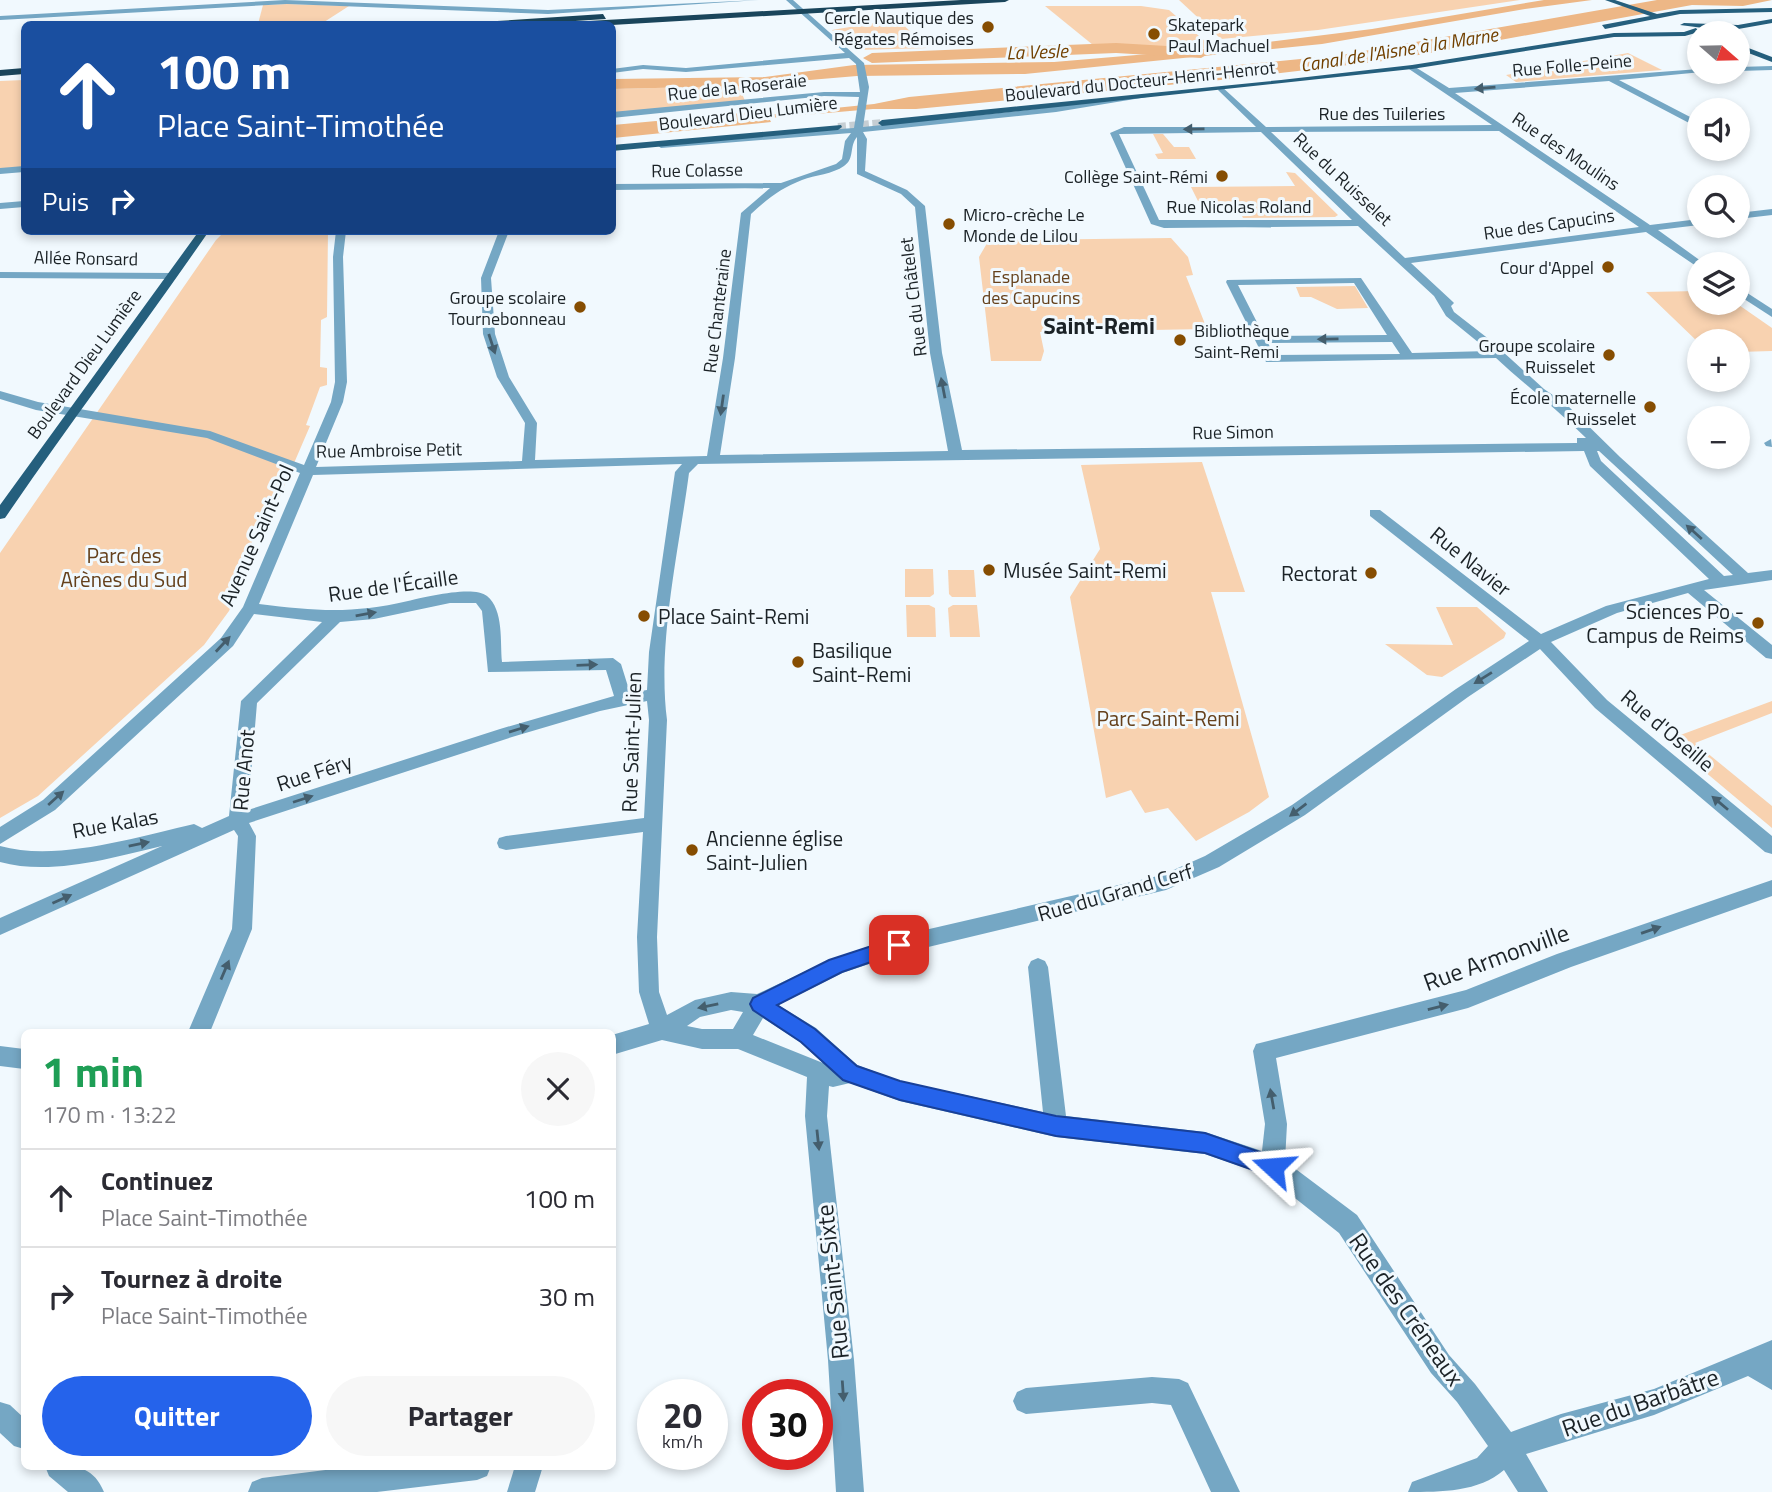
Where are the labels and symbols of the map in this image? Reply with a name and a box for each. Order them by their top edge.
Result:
place label: Cercle Nautique des Régates Rémoises [824,4,974,52]
place label: Skatepark Paul Machuel [1168,11,1270,59]
marker: Cercle Nautique des Régates Rémoises [980,19,996,35]
water label: Canal de l'Aisne à la Marne [1298,19,1501,79]
north arrow [1687,21,1750,84]
marker: Skatepark Paul Machuel [1146,26,1162,42]
water label: La Vesle [1006,35,1069,67]
street label: Rue Folle-Peine [1511,46,1633,84]
street label: Boulevard du Docteur-Henri-Henrot [1003,53,1277,109]
street label: Rue de la Roseraie [666,66,808,108]
one-way arrow [1473,83,1495,94]
street label: Boulevard Dieu Lumière [657,89,839,137]
street label: Rue des Tuileries [1319,100,1445,127]
street label: Rue des Moulins [1507,105,1625,197]
one-way arrow [1182,123,1204,135]
street label: Rue du Ruisselet [1288,126,1399,232]
street label: Rue Colasse [651,156,743,184]
place label: Collège Saint-Rémi [1064,163,1208,190]
marker: Collège Saint-Rémi [1214,168,1230,184]
street label: Rue Nicolas Roland [1166,193,1312,220]
place label: Micro-crèche Le Monde de Lilou [963,201,1085,249]
street label: Rue des Capucins [1482,201,1616,247]
marker: Micro-crèche Le Monde de Lilou [941,216,957,232]
street label: Rue du Châtelet [892,235,934,358]
street label: Allée Ronsard [34,244,138,272]
street label: Rue Chanteraine [696,247,738,375]
place label: Cour d'Appel [1500,254,1594,281]
marker: Cour d'Appel [1600,259,1616,275]
park label: Esplanade des Capucins [982,263,1080,311]
street label: Boulevard Dieu Lumière [20,283,148,445]
place label: Groupe scolaire Tournebonneau [448,284,566,332]
marker: Groupe scolaire Tournebonneau [572,299,588,315]
district label: Saint-Remi [1043,308,1155,343]
place label: Bibliothèque Saint-Remi [1194,317,1289,365]
marker: Bibliothèque Saint-Remi [1172,332,1188,348]
place label: Groupe scolaire Ruisselet [1478,332,1596,380]
one-way arrow [1316,333,1338,345]
one-way arrow [487,334,498,355]
marker: Groupe scolaire Ruisselet [1601,347,1617,363]
one-way arrow [937,377,948,399]
place label: École maternelle Ruisselet [1510,384,1637,432]
one-way arrow [716,394,727,416]
marker: École maternelle Ruisselet [1642,399,1658,415]
street label: Rue Simon [1192,418,1274,446]
street label: Rue Ambroise Petit [316,435,463,465]
street label: Avenue Saint-Pol [210,459,302,611]
street label: Rue Navier [1423,518,1519,604]
one-way arrow [1685,524,1703,540]
park label: Parc des Arènes du Sud [61,539,187,595]
place label: Musée Saint-Remi [1003,554,1167,586]
place label: Rectorat [1281,557,1358,589]
street label: Rue de l'Écaille [326,560,460,610]
marker: Musée Saint-Remi [981,562,997,578]
marker: Rectorat [1363,565,1379,581]
place label: Sciences Po - Campus de Reims [1586,595,1744,651]
place label: Place Saint-Remi [658,600,809,632]
one-way arrow [355,608,377,619]
marker: Place Saint-Remi [636,608,652,624]
marker: Sciences Po - Campus de Reims [1750,615,1766,631]
place label: Basilique Saint-Remi [812,634,911,690]
one-way arrow [215,636,231,653]
marker: Basilique Saint-Remi [790,654,806,670]
one-way arrow [576,659,598,670]
street label: Rue Saint-Julien [613,671,649,813]
one-way arrow [1474,671,1493,684]
street label: Rue d'Oseille [1614,681,1722,779]
park label: Parc Saint-Remi [1096,702,1240,734]
one-way arrow [509,724,530,734]
street label: Rue Anot [224,727,263,812]
street label: Rue Féry [272,745,356,799]
one-way arrow [47,790,65,806]
one-way arrow [293,793,314,804]
one-way arrow [1711,796,1728,811]
street label: Rue Kalas [69,800,161,846]
one-way arrow [1290,803,1308,818]
place label: Ancienne église Saint-Julien [706,822,843,878]
one-way arrow [128,838,150,849]
marker: Ancienne église Saint-Julien [684,842,700,858]
street label: Rue du Grand Cerf [1034,855,1196,929]
one-way arrow [52,893,73,904]
street label: Rue Armonville [1418,914,1574,1000]
pin [869,915,929,975]
one-way arrow [1641,924,1662,935]
one-way arrow [220,959,231,980]
one-way arrow [697,1001,719,1012]
one-way arrow [1427,1001,1449,1012]
one-way arrow [1266,1088,1277,1110]
one-way arrow [813,1129,824,1151]
position arrow [1236,1130,1310,1204]
street label: Rue Saint-Sixte [806,1203,858,1361]
street label: Rue des Créneaux [1341,1225,1473,1393]
street label: Rue du Barbâtre [1557,1358,1723,1446]
speed limit sign: 30 [742,1379,833,1470]
one-way arrow [838,1380,849,1402]

